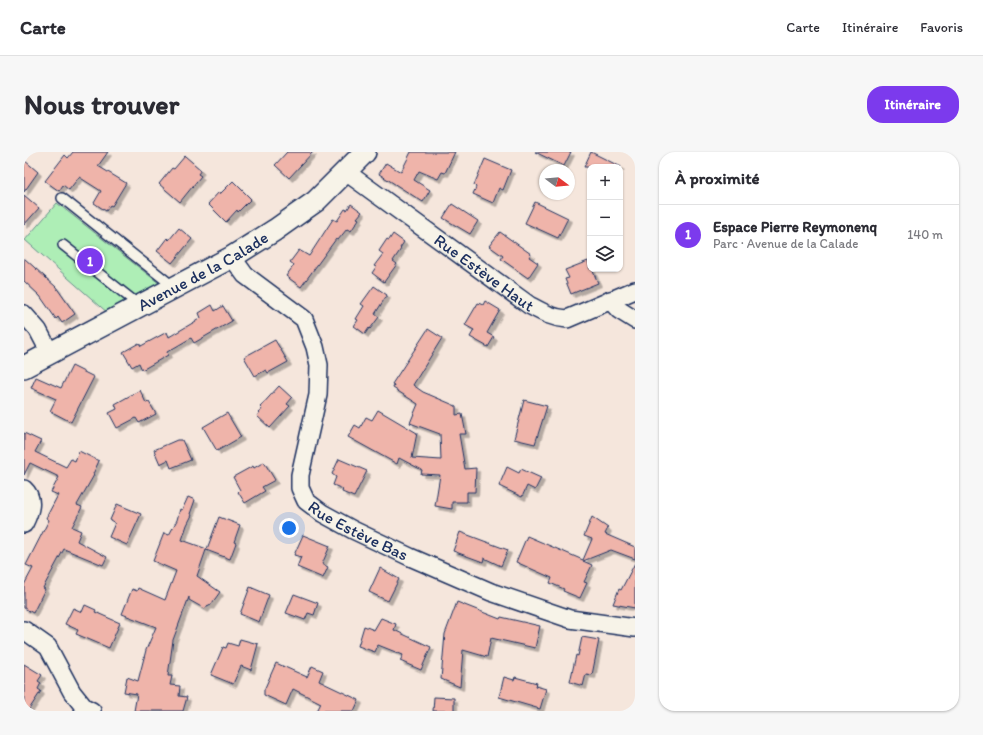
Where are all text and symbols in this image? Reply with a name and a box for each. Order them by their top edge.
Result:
text: Carte [20,16,66,39]
text: Carte [786,19,820,36]
text: Itinéraire [842,19,898,36]
text: Favoris [920,19,963,36]
button: Itinéraire [867,86,959,123]
text: Nous trouver [24,87,179,121]
north arrow [539,164,575,200]
map controls [587,164,623,272]
button: + [587,164,623,200]
text: À proximité [675,168,760,188]
button: − [587,200,623,236]
text: Espace Pierre Reymonenq [713,218,877,236]
street label: Avenue de la Calade [134,227,272,315]
text: 1 [685,227,691,242]
text: 140 m [907,227,943,242]
street label: Rue Estève Haut [430,230,537,316]
button: layers [587,236,623,272]
text: Parc · Avenue de la Calade [713,236,858,251]
pin: 1 [77,246,103,276]
street label: Rue Estève Bas [304,496,411,565]
your location [279,518,299,538]

